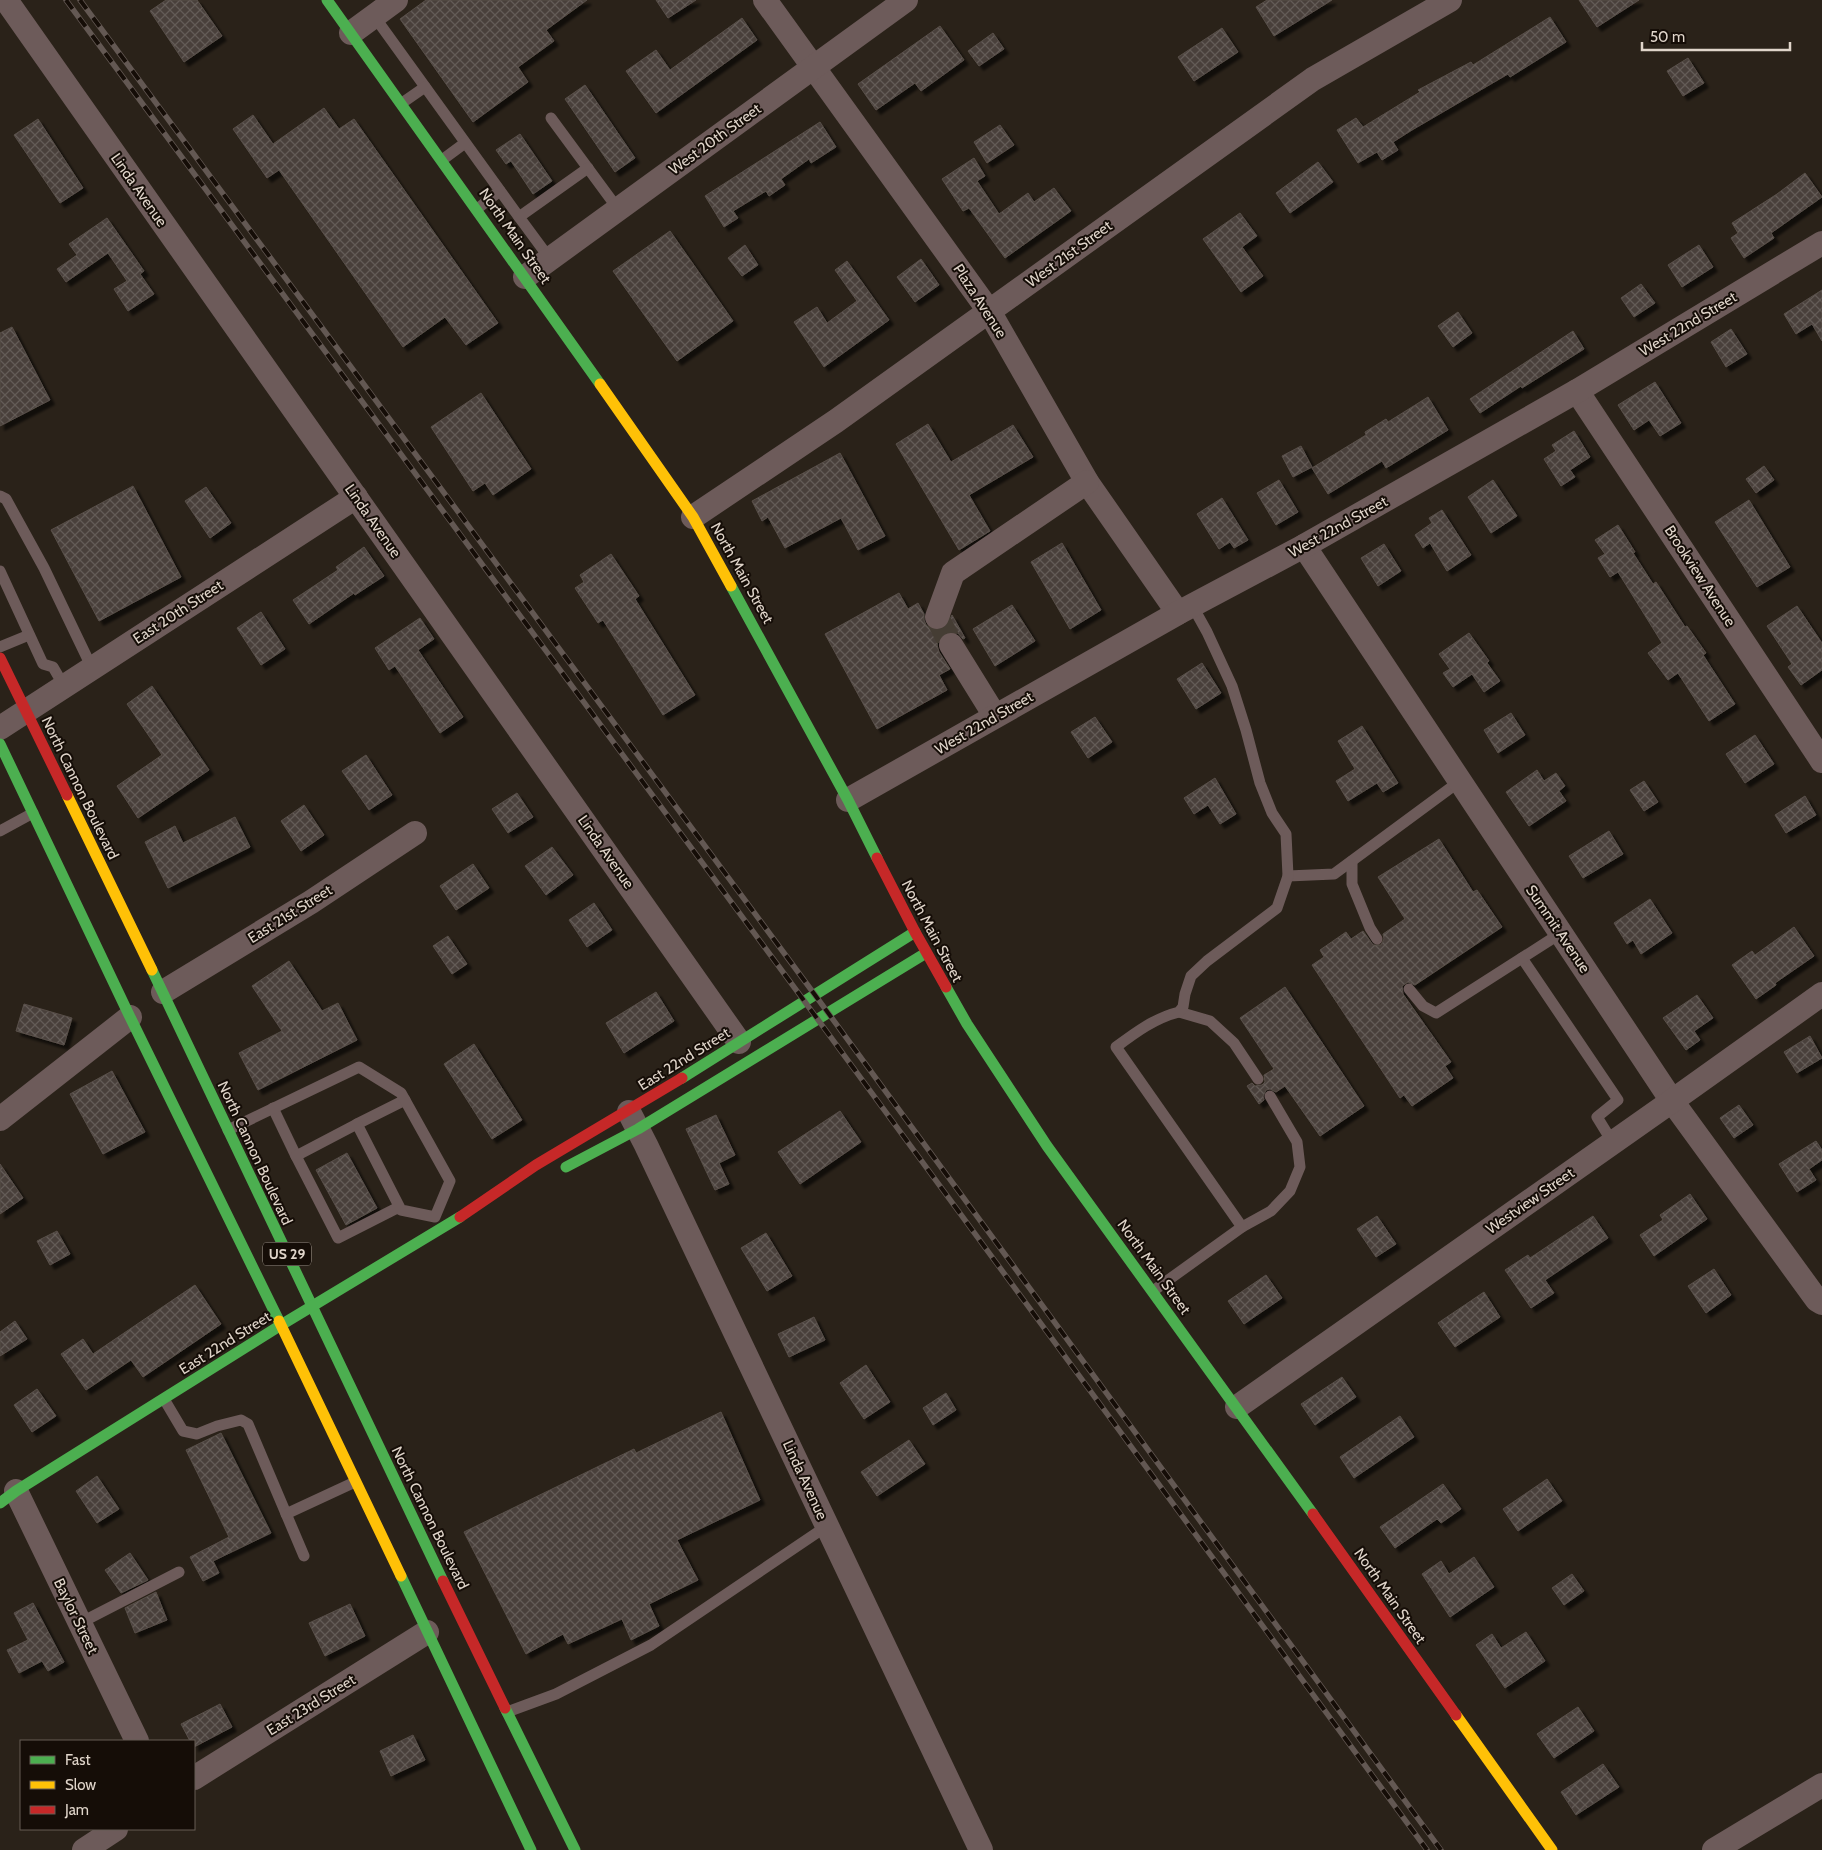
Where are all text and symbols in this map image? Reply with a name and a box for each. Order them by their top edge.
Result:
scale bar [1642,20,1790,52]
text: 50 m [1650,28,1685,46]
street label: West 20th Street [665,100,765,178]
street label: Linda Avenue [107,150,171,230]
street label: North Main Street [475,185,555,287]
street label: West 21st Street [1023,217,1115,291]
street label: Plaza Avenue [949,261,1011,342]
street label: West 22nd Street [1636,288,1740,360]
street label: Linda Avenue [341,481,405,561]
street label: West 22nd Street [1285,492,1391,562]
street label: North Main Street [707,519,777,627]
street label: Brookview Avenue [1661,522,1739,630]
street label: East 20th Street [130,576,226,648]
street label: West 22nd Street [932,688,1036,758]
street label: North Cannon Boulevard [38,714,122,862]
street label: Linda Avenue [574,812,638,892]
street label: North Main Street [898,877,966,985]
street label: East 21st Street [244,881,336,947]
street label: Summit Avenue [1522,882,1594,977]
street label: East 22nd Street [635,1024,733,1094]
street label: North Cannon Boulevard [214,1078,296,1228]
street label: Westview Street [1482,1164,1578,1238]
street label: North Main Street [1114,1216,1194,1318]
road number: US 29 [263,1242,311,1266]
street label: East 22nd Street [176,1308,274,1378]
street label: Linda Avenue [779,1437,831,1523]
street label: North Cannon Boulevard [388,1444,472,1592]
street label: North Main Street [1350,1545,1430,1647]
street label: Baylor Street [50,1575,102,1657]
street label: East 23rd Street [263,1671,359,1739]
legend [20,1740,195,1830]
text: Fast [65,1751,90,1769]
text: Slow [65,1776,96,1794]
text: Jam [64,1801,89,1819]

